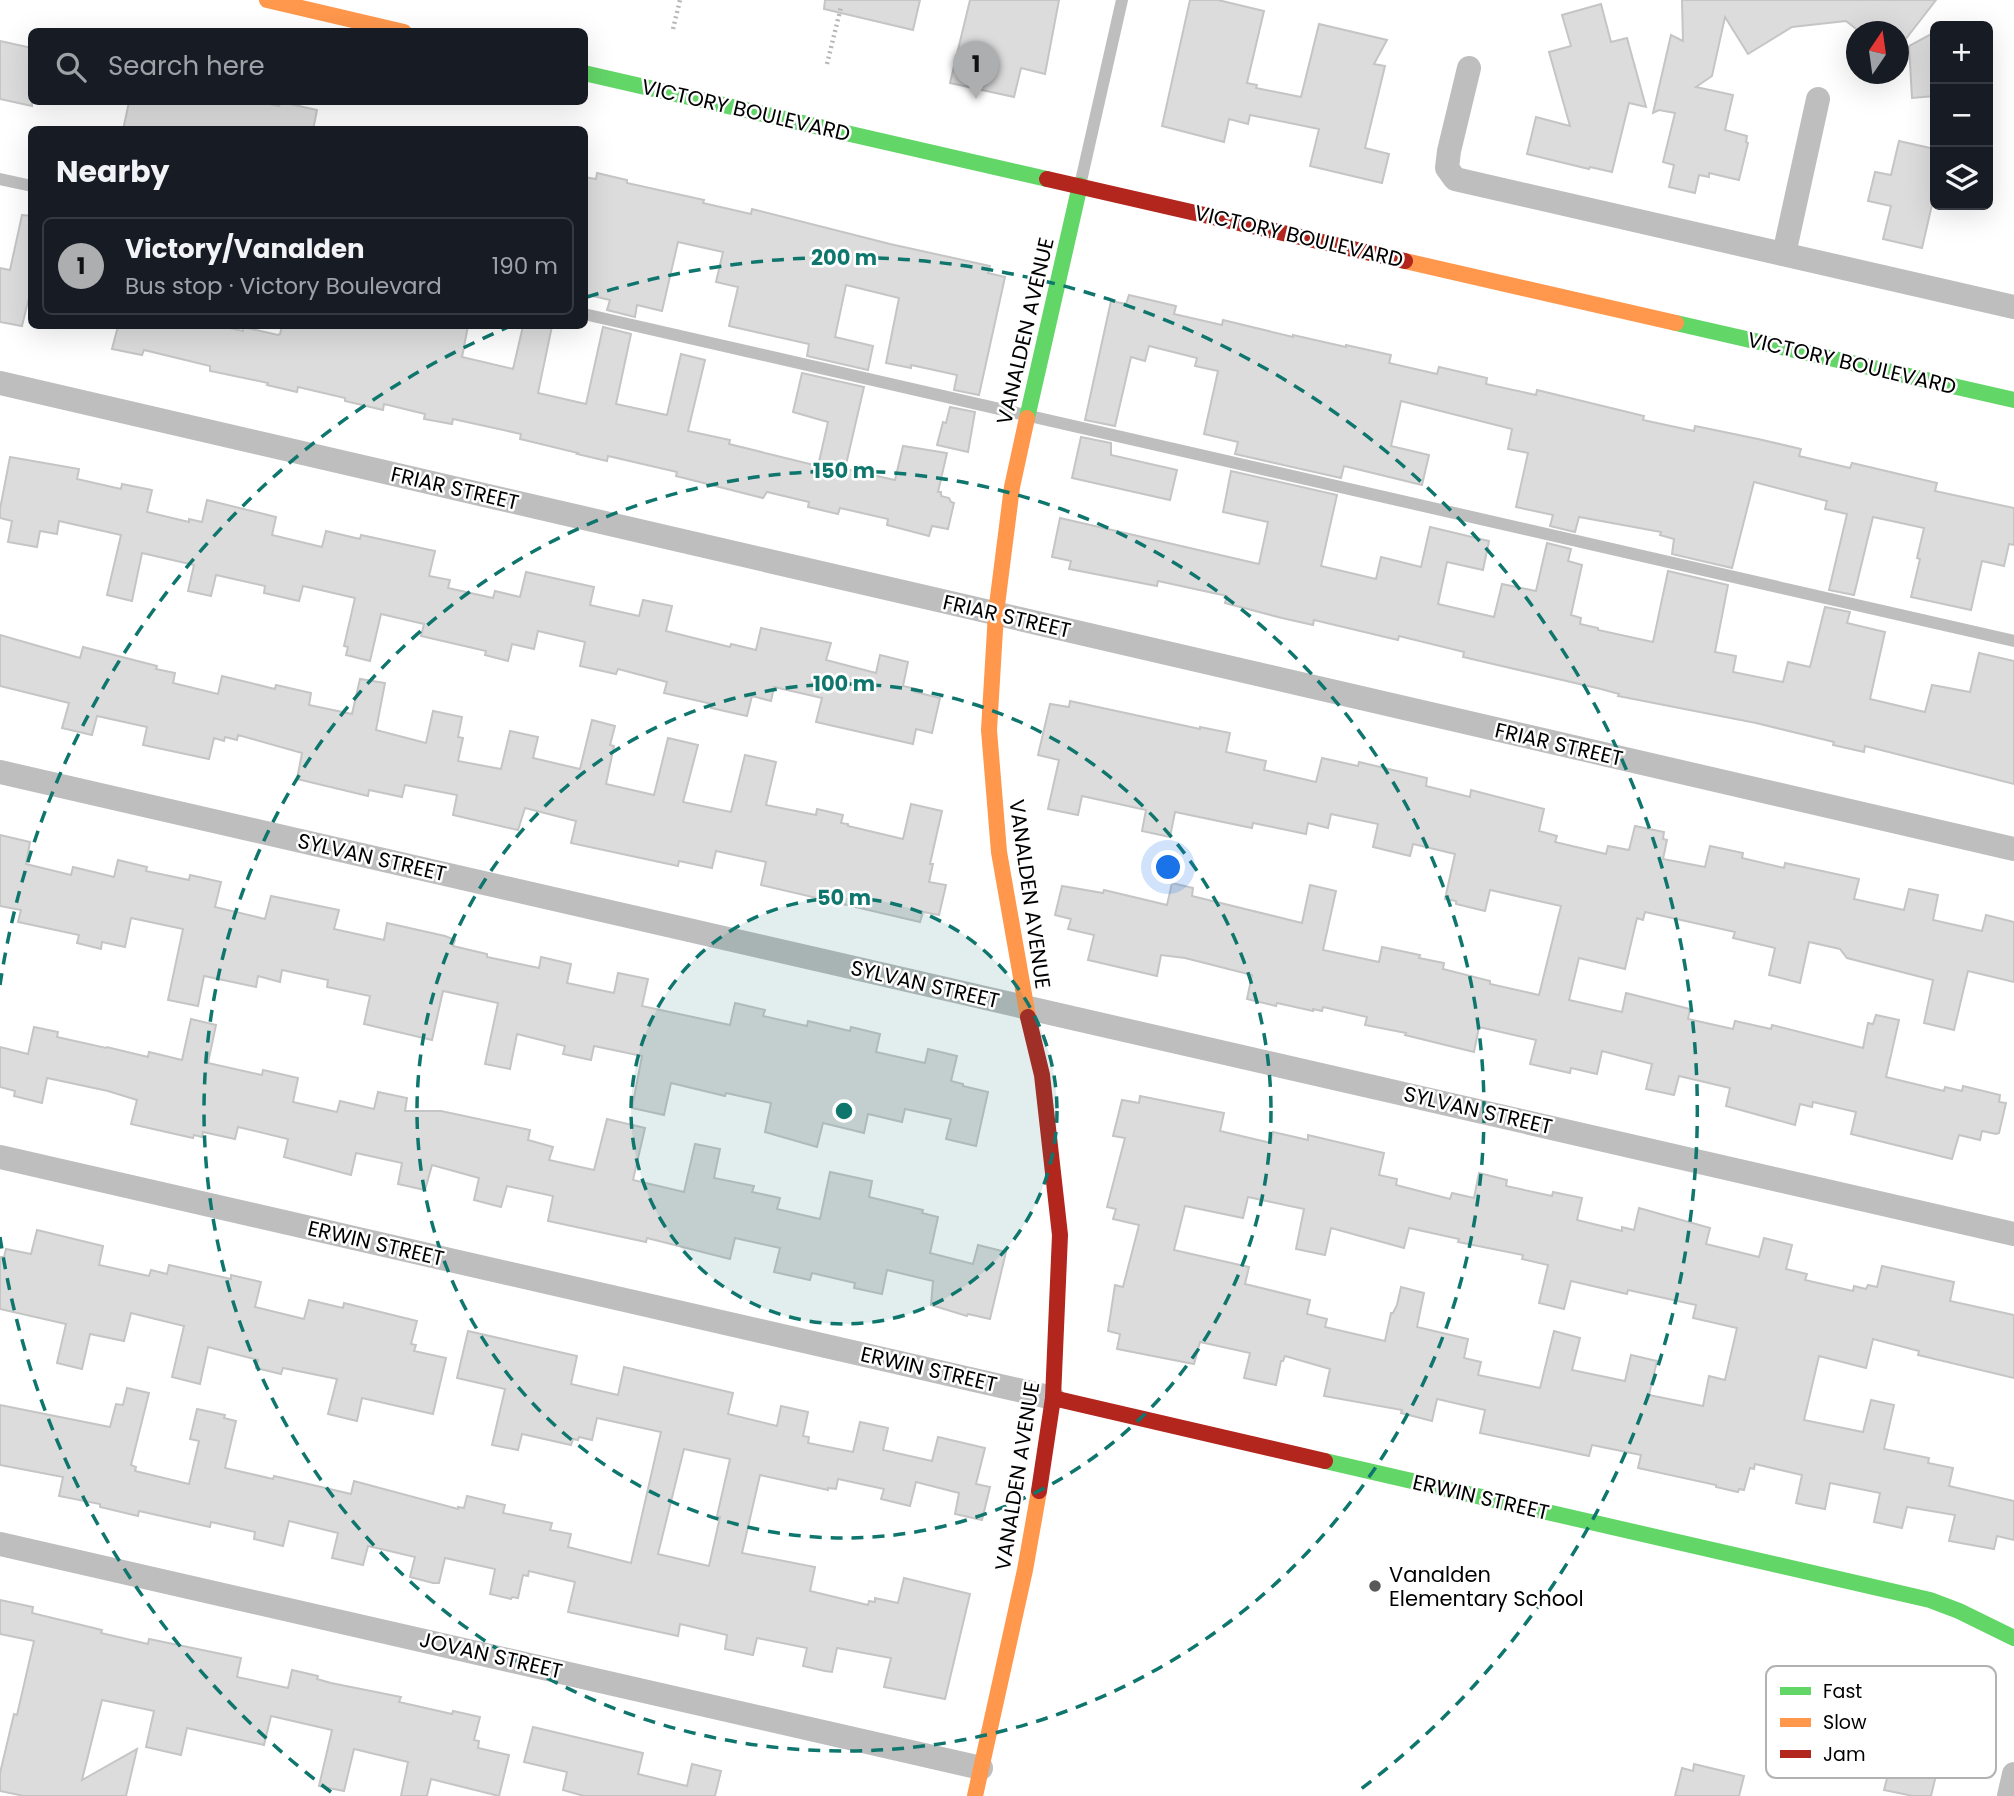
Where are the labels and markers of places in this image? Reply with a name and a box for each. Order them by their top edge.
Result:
pin: 1 [953,41,999,99]
centre of rings [832,1099,856,1123]
place label: Vanalden Elementary School [1389,1560,1584,1613]
marker: Vanalden Elementary School [1367,1578,1383,1594]

